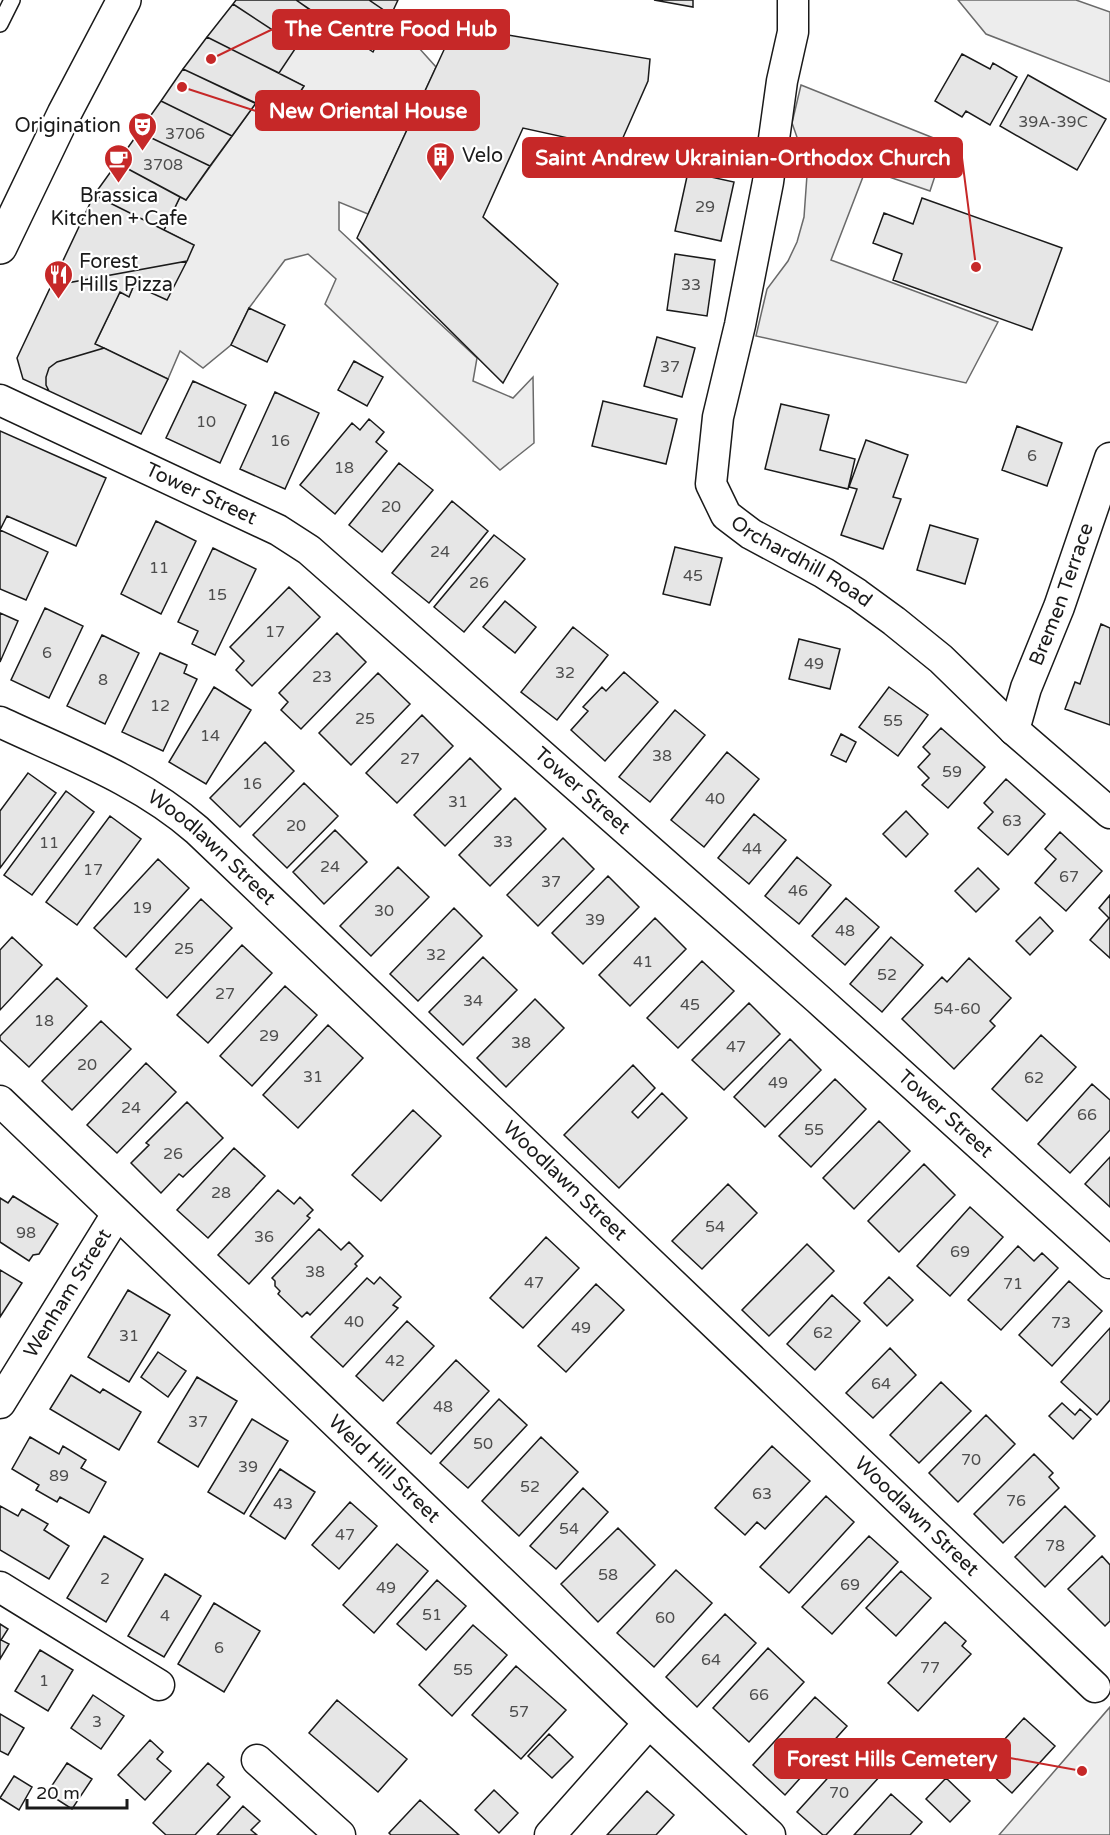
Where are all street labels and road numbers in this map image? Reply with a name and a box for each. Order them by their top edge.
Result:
street label: Tower Street [142,458,261,530]
street label: Orchardhill Road [726,511,877,613]
street label: Bremen Terrace [1024,520,1099,669]
street label: Tower Street [529,742,635,840]
street label: Woodlawn Street [143,785,281,911]
street label: Tower Street [893,1065,998,1163]
street label: Woodlawn Street [498,1116,632,1246]
street label: Wenham Street [19,1224,117,1362]
street label: Weld Hill Street [323,1410,445,1528]
street label: Woodlawn Street [849,1452,984,1582]

